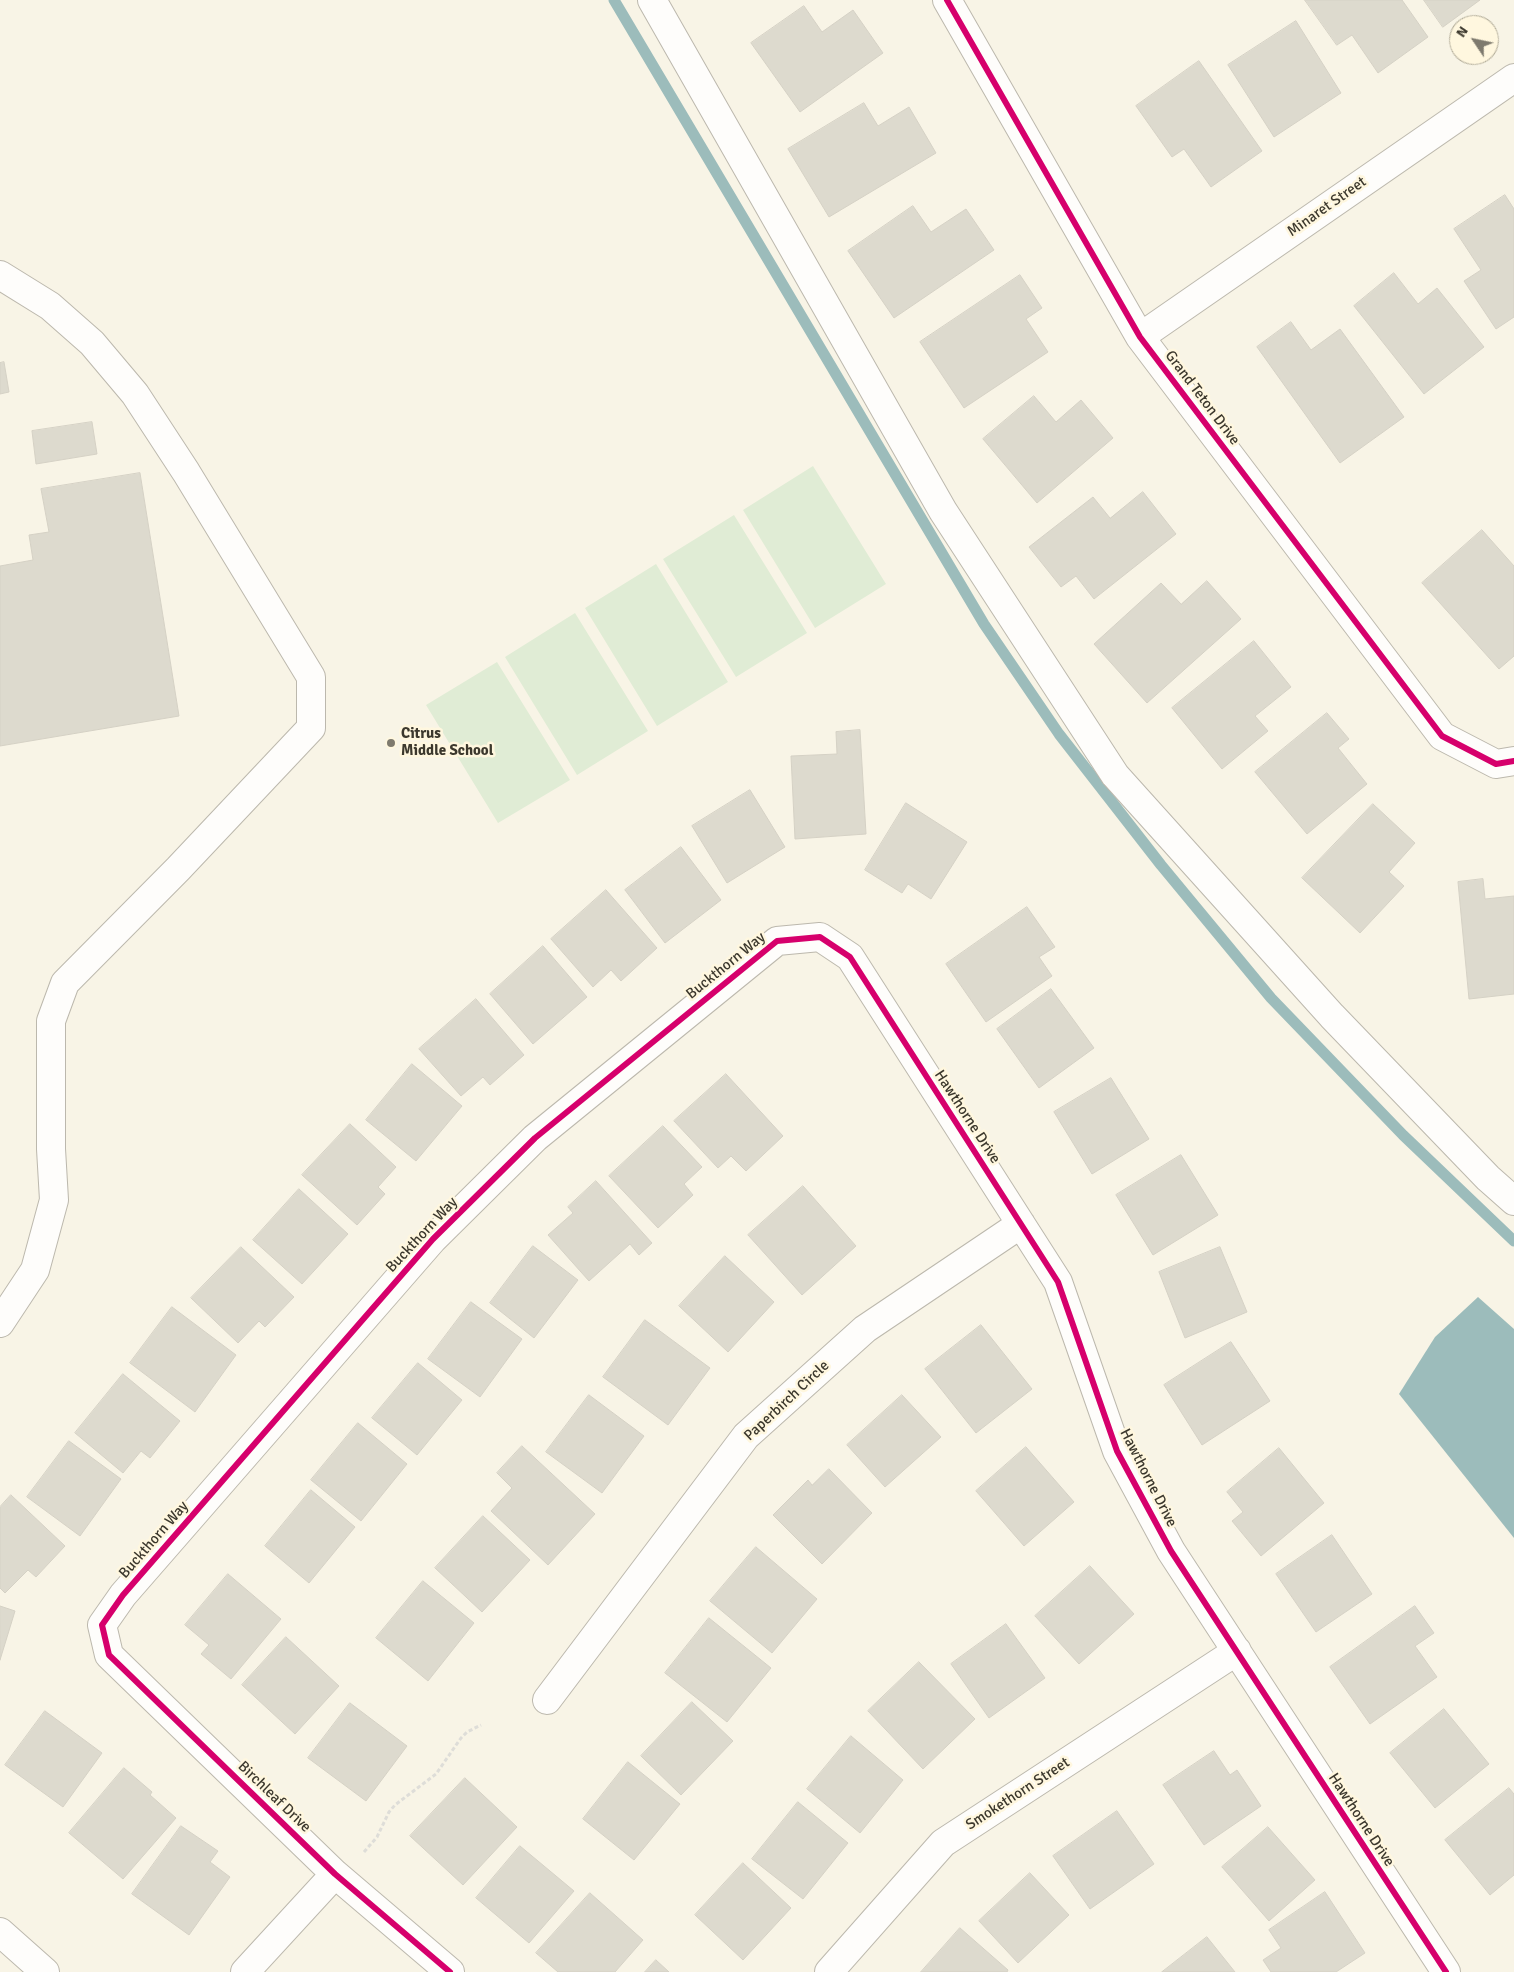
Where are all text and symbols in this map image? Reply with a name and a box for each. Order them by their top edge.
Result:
north arrow [1449,15,1499,65]
text: N [1452,23,1472,41]
street label: Minaret Street [1284,173,1370,241]
street label: Grand Teton Drive [1161,347,1243,449]
place label: Citrus Middle School [401,725,493,760]
marker: Citrus Middle School [385,737,397,749]
street label: Buckthorn Way [683,929,769,1003]
street label: Hawthorne Drive [930,1067,1004,1167]
street label: Buckthorn Way [382,1194,462,1276]
street label: Paperbirch Circle [741,1357,833,1445]
street label: Hawthorne Drive [1115,1426,1181,1530]
street label: Buckthorn Way [115,1498,193,1582]
street label: Smokethorn Street [963,1754,1073,1834]
street label: Birchleaf Drive [234,1758,314,1836]
street label: Hawthorne Drive [1324,1770,1398,1870]

